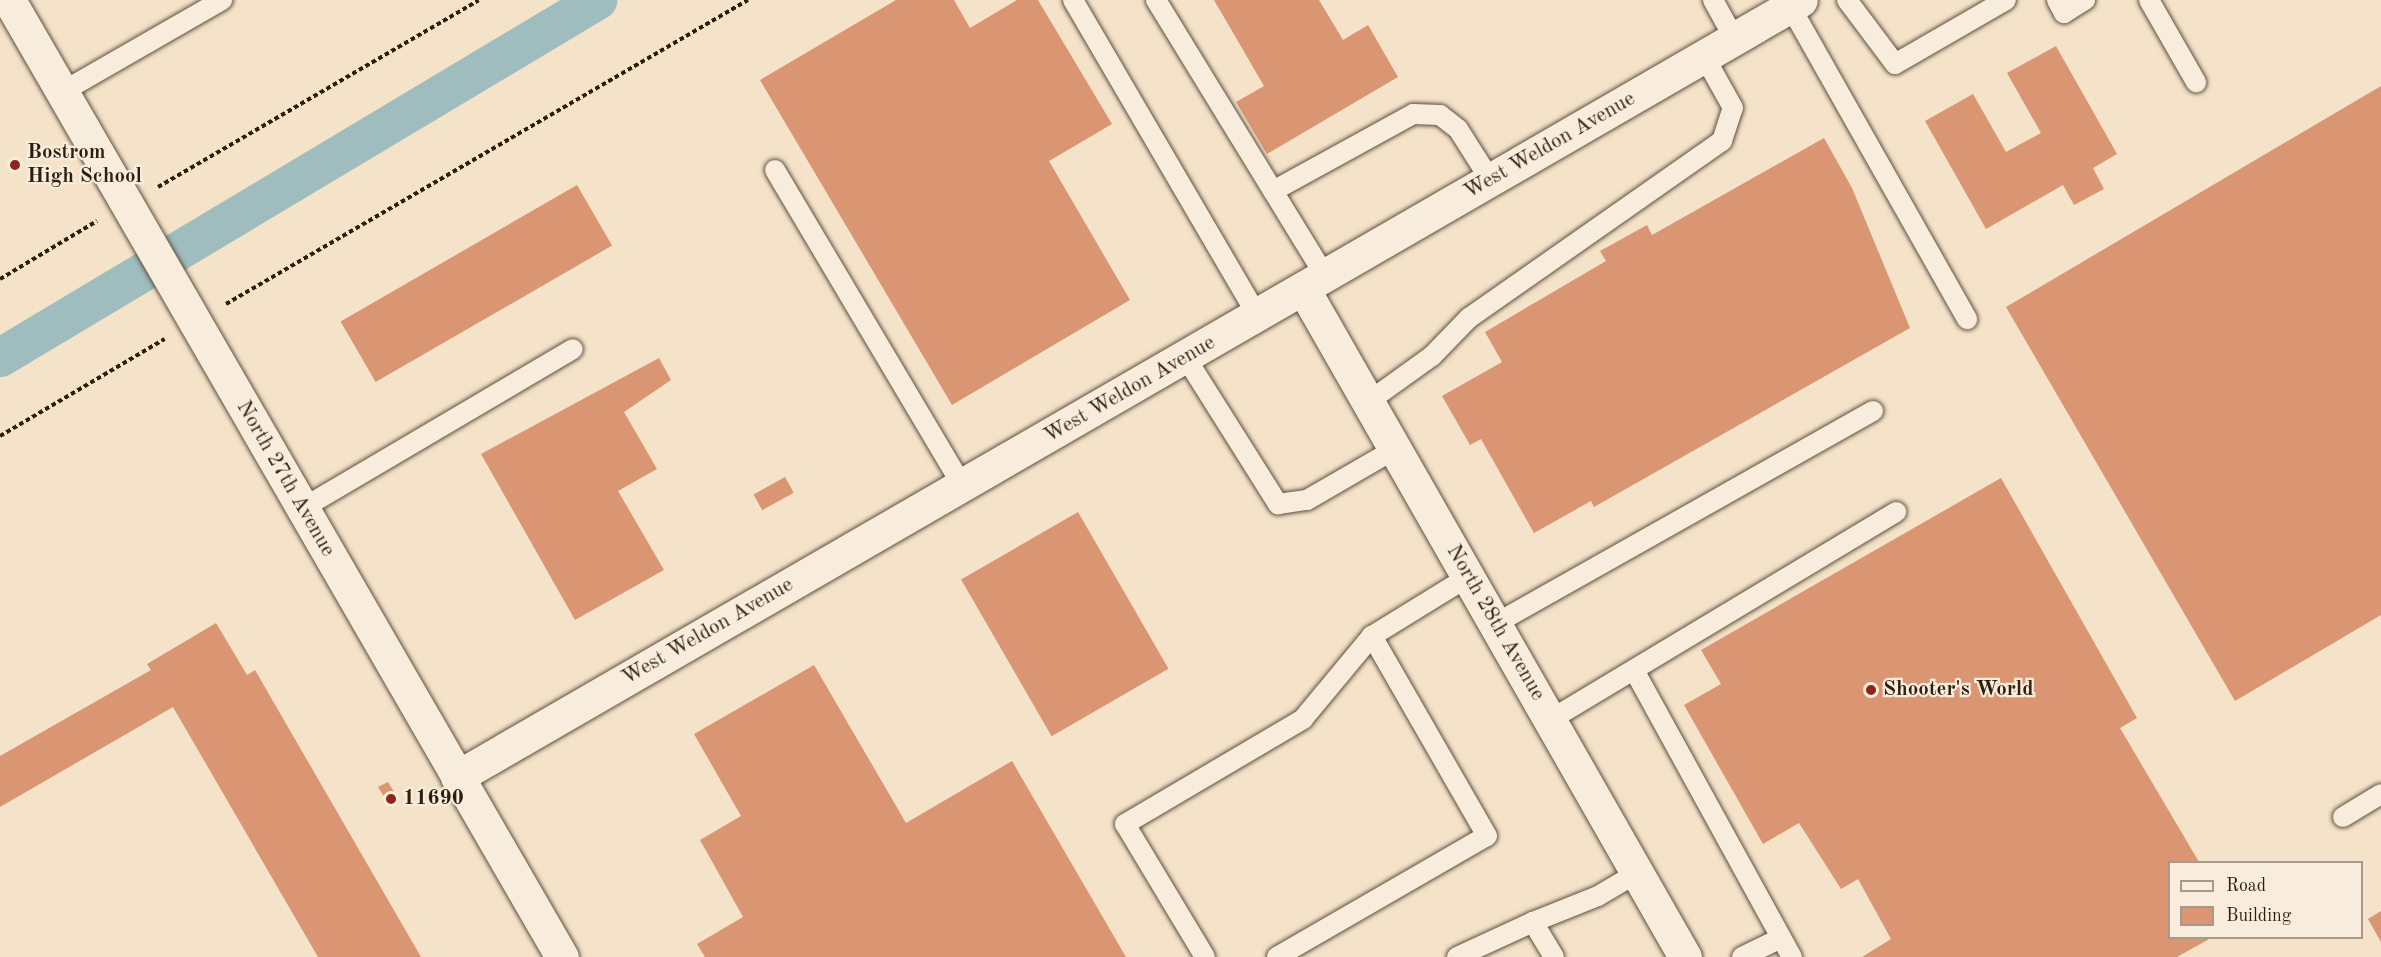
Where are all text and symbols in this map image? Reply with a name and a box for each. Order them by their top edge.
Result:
street label: West Weldon Avenue [1460,87,1640,205]
place label: Bostrom High School [27,140,142,190]
marker: Bostrom High School [8,158,22,172]
street label: West Weldon Avenue [1040,331,1220,449]
street label: North 27th Avenue [230,397,340,561]
street label: North 28th Avenue [1440,541,1550,705]
street label: West Weldon Avenue [618,573,798,691]
place label: Shooter's World [1883,677,2034,703]
marker: Shooter's World [1864,683,1878,697]
place label: 11690 [403,786,464,812]
marker: 11690 [384,792,398,806]
legend [2168,861,2363,939]
text: Road [2226,877,2266,895]
text: Building [2226,907,2291,925]

